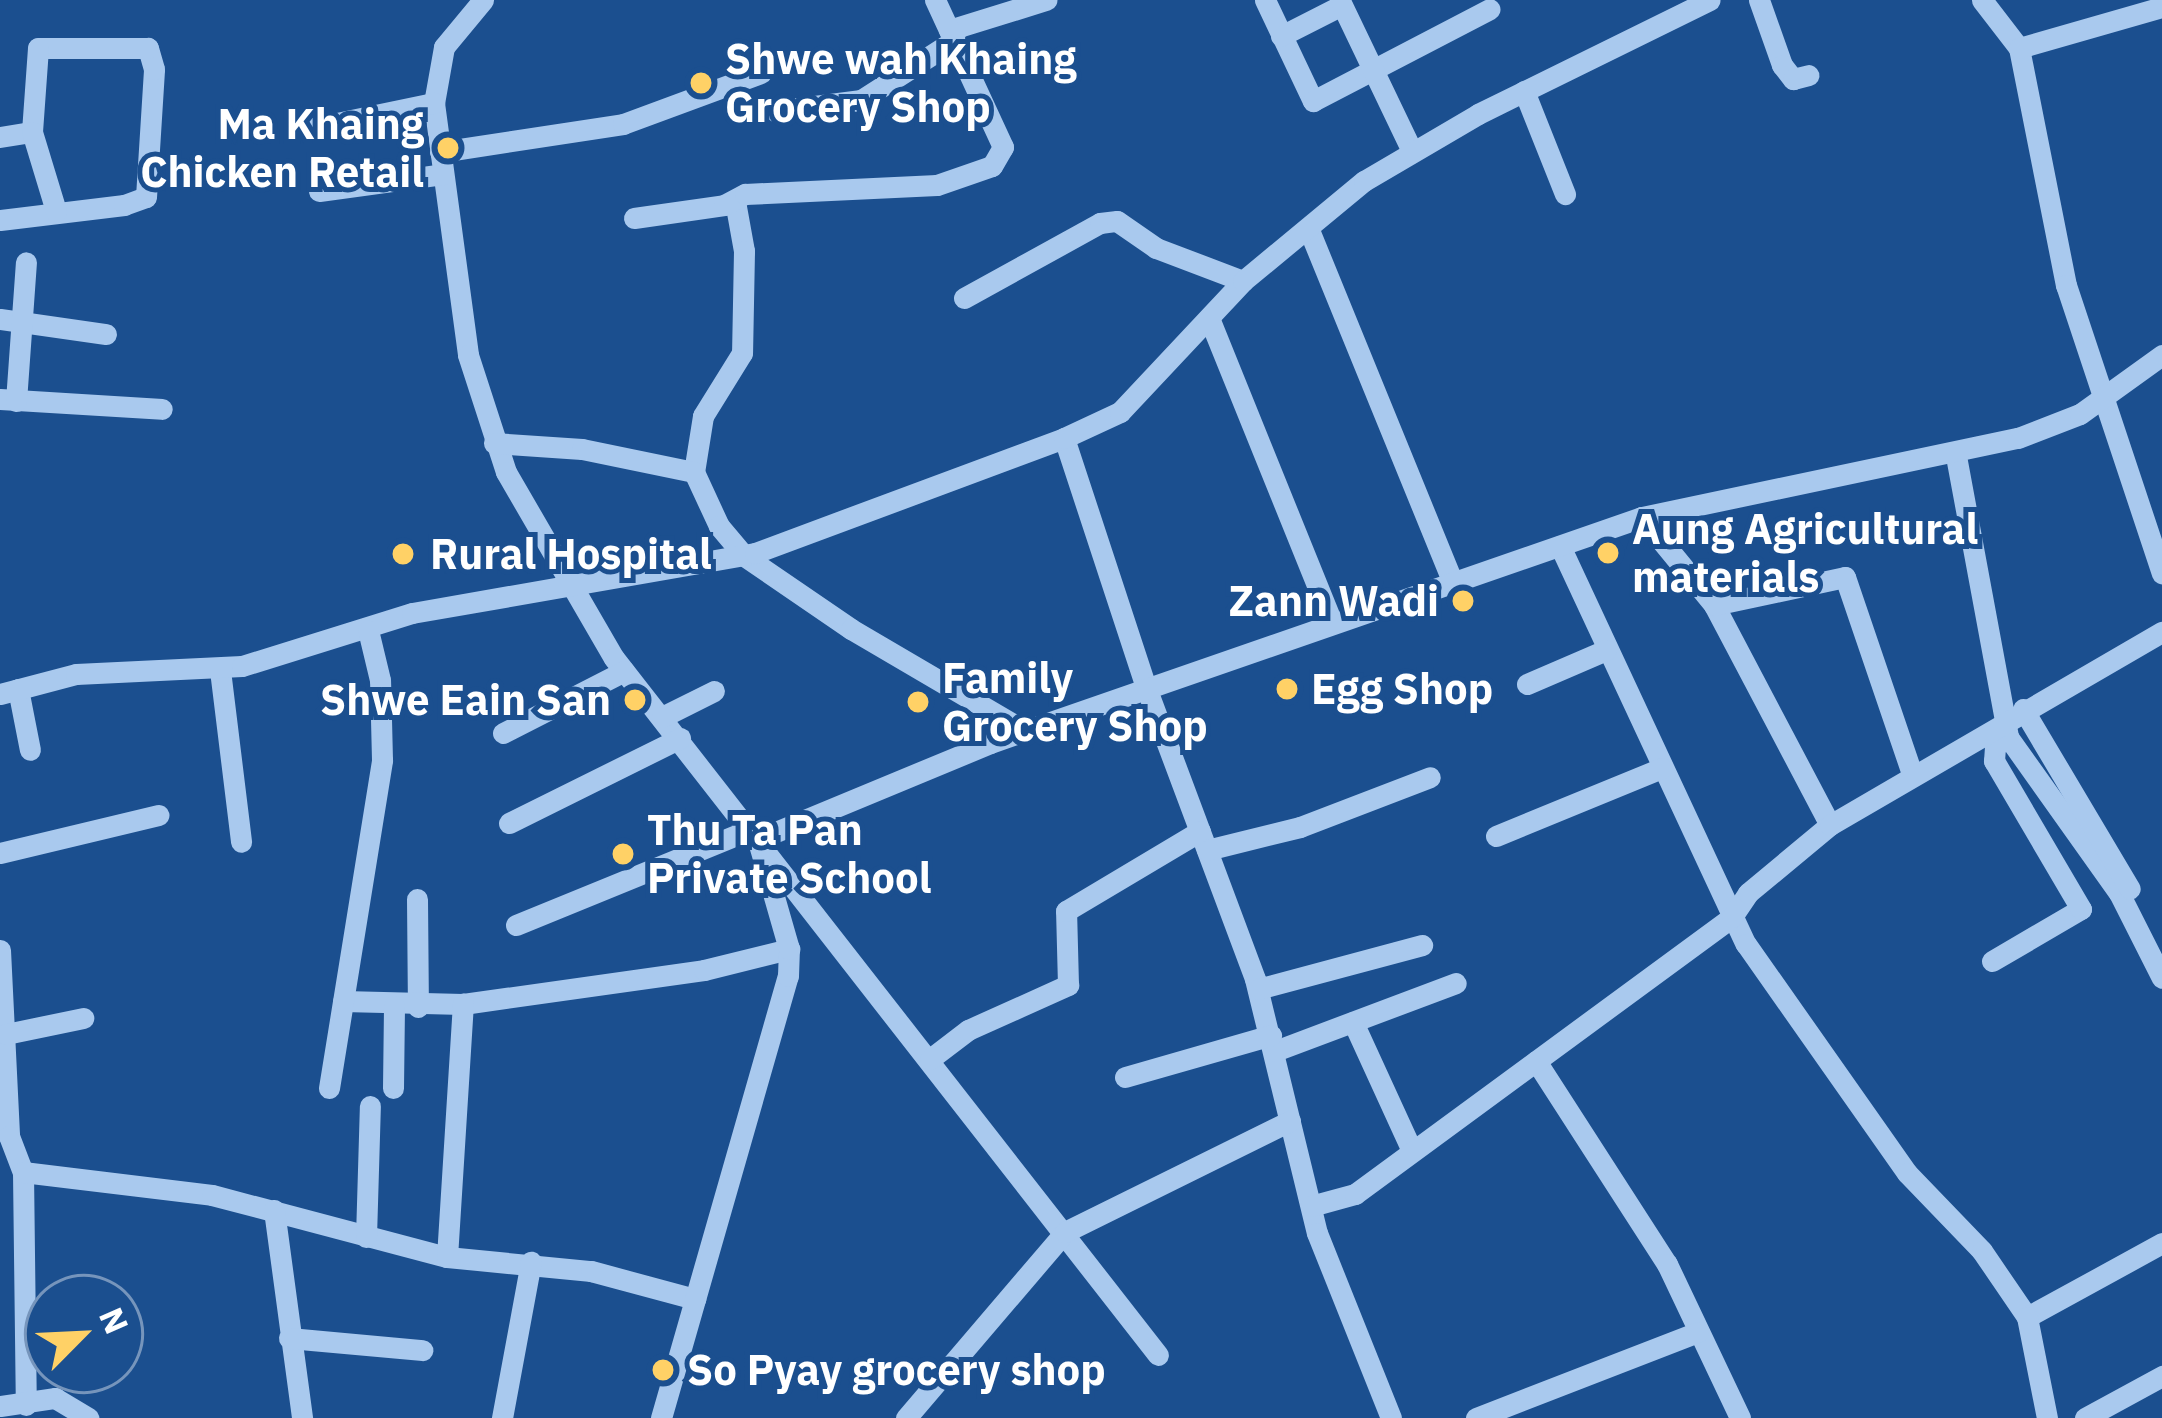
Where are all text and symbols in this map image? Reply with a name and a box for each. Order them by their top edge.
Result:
place label: Shwe wah Khaing Grocery Shop [725,34,1076,132]
marker: Shwe wah Khaing Grocery Shop [688,70,714,96]
place label: Ma Khaing Chicken Retail [140,99,424,198]
marker: Ma Khaing Chicken Retail [435,135,461,161]
place label: Aung Agricultural materials [1632,504,1978,602]
place label: Rural Hospital [430,529,712,579]
marker: Rural Hospital [387,538,419,570]
marker: Aung Agricultural materials [1595,540,1621,566]
place label: Zann Wadi [1229,576,1439,626]
marker: Zann Wadi [1450,588,1476,614]
place label: Family Grocery Shop [942,653,1208,752]
place label: Egg Shop [1311,664,1493,714]
place label: Shwe Eain San [320,675,611,725]
marker: Egg Shop [1274,676,1300,702]
marker: Shwe Eain San [622,687,648,713]
marker: Family Grocery Shop [905,689,931,715]
place label: Thu Ta Pan Private School [647,805,931,904]
marker: Thu Ta Pan Private School [610,841,636,867]
north arrow [24,1274,144,1394]
text: N [90,1301,139,1340]
place label: So Pyay grocery shop [687,1345,1106,1395]
marker: So Pyay grocery shop [650,1357,676,1383]

